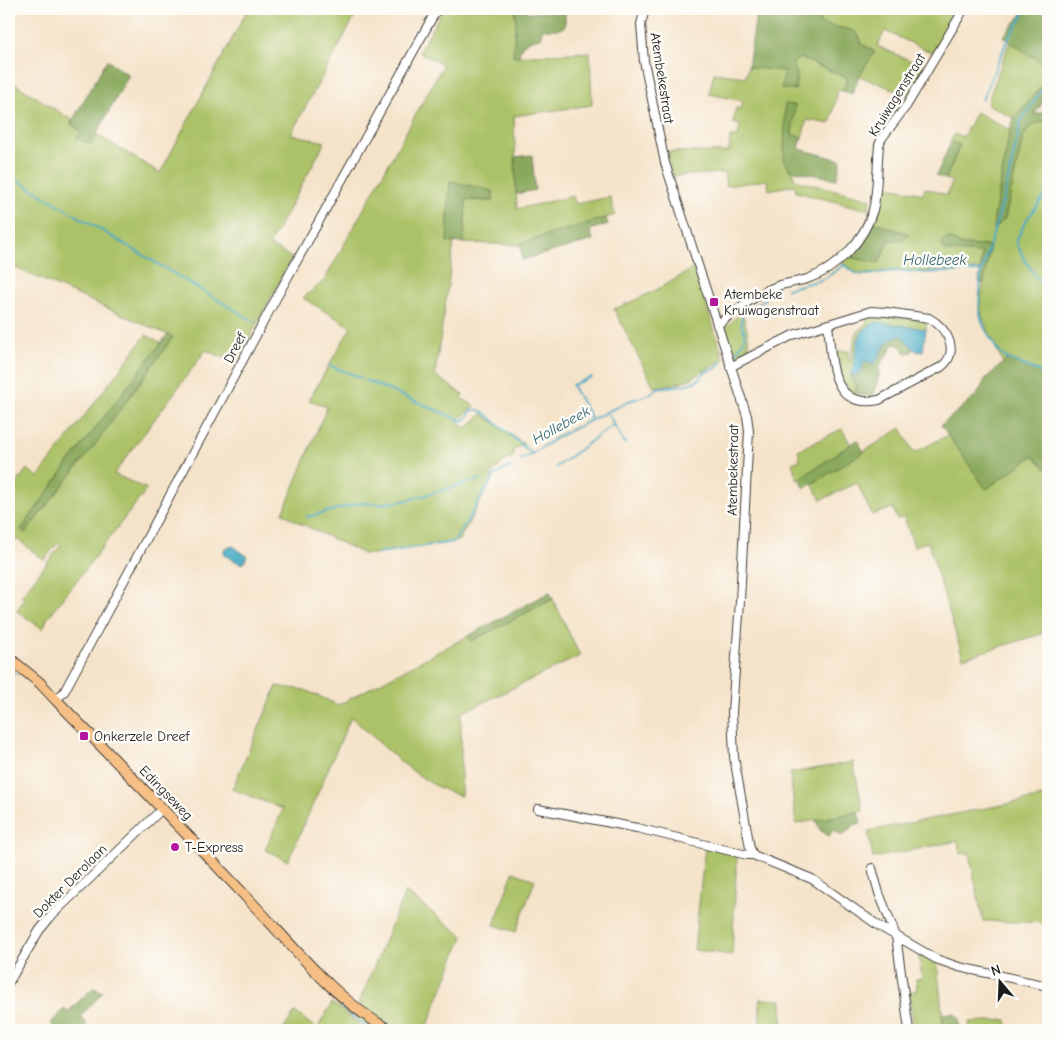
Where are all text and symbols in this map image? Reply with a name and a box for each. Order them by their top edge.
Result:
street label: Atembekestraat [646,31,678,126]
street label: Kruiwagenstraat [865,49,930,140]
water label: Hollebeek [903,251,967,269]
place label: Atembeke Kruiwagenstraat [724,286,820,319]
marker: Atembeke Kruiwagenstraat [708,296,720,308]
street label: Dreef [220,329,251,366]
water label: Hollebeek [529,401,594,448]
street label: Atembekestraat [724,423,742,516]
place label: Onkerzele Dreef [94,728,190,745]
marker: Onkerzele Dreef [78,730,90,742]
street label: Edingseweg [136,762,196,824]
place label: T-Express [185,839,244,856]
street label: Dokter Derolaan [29,840,111,922]
marker: T-Express [169,841,181,853]
north arrow [974,956,1024,1006]
text: N [989,961,1003,980]

